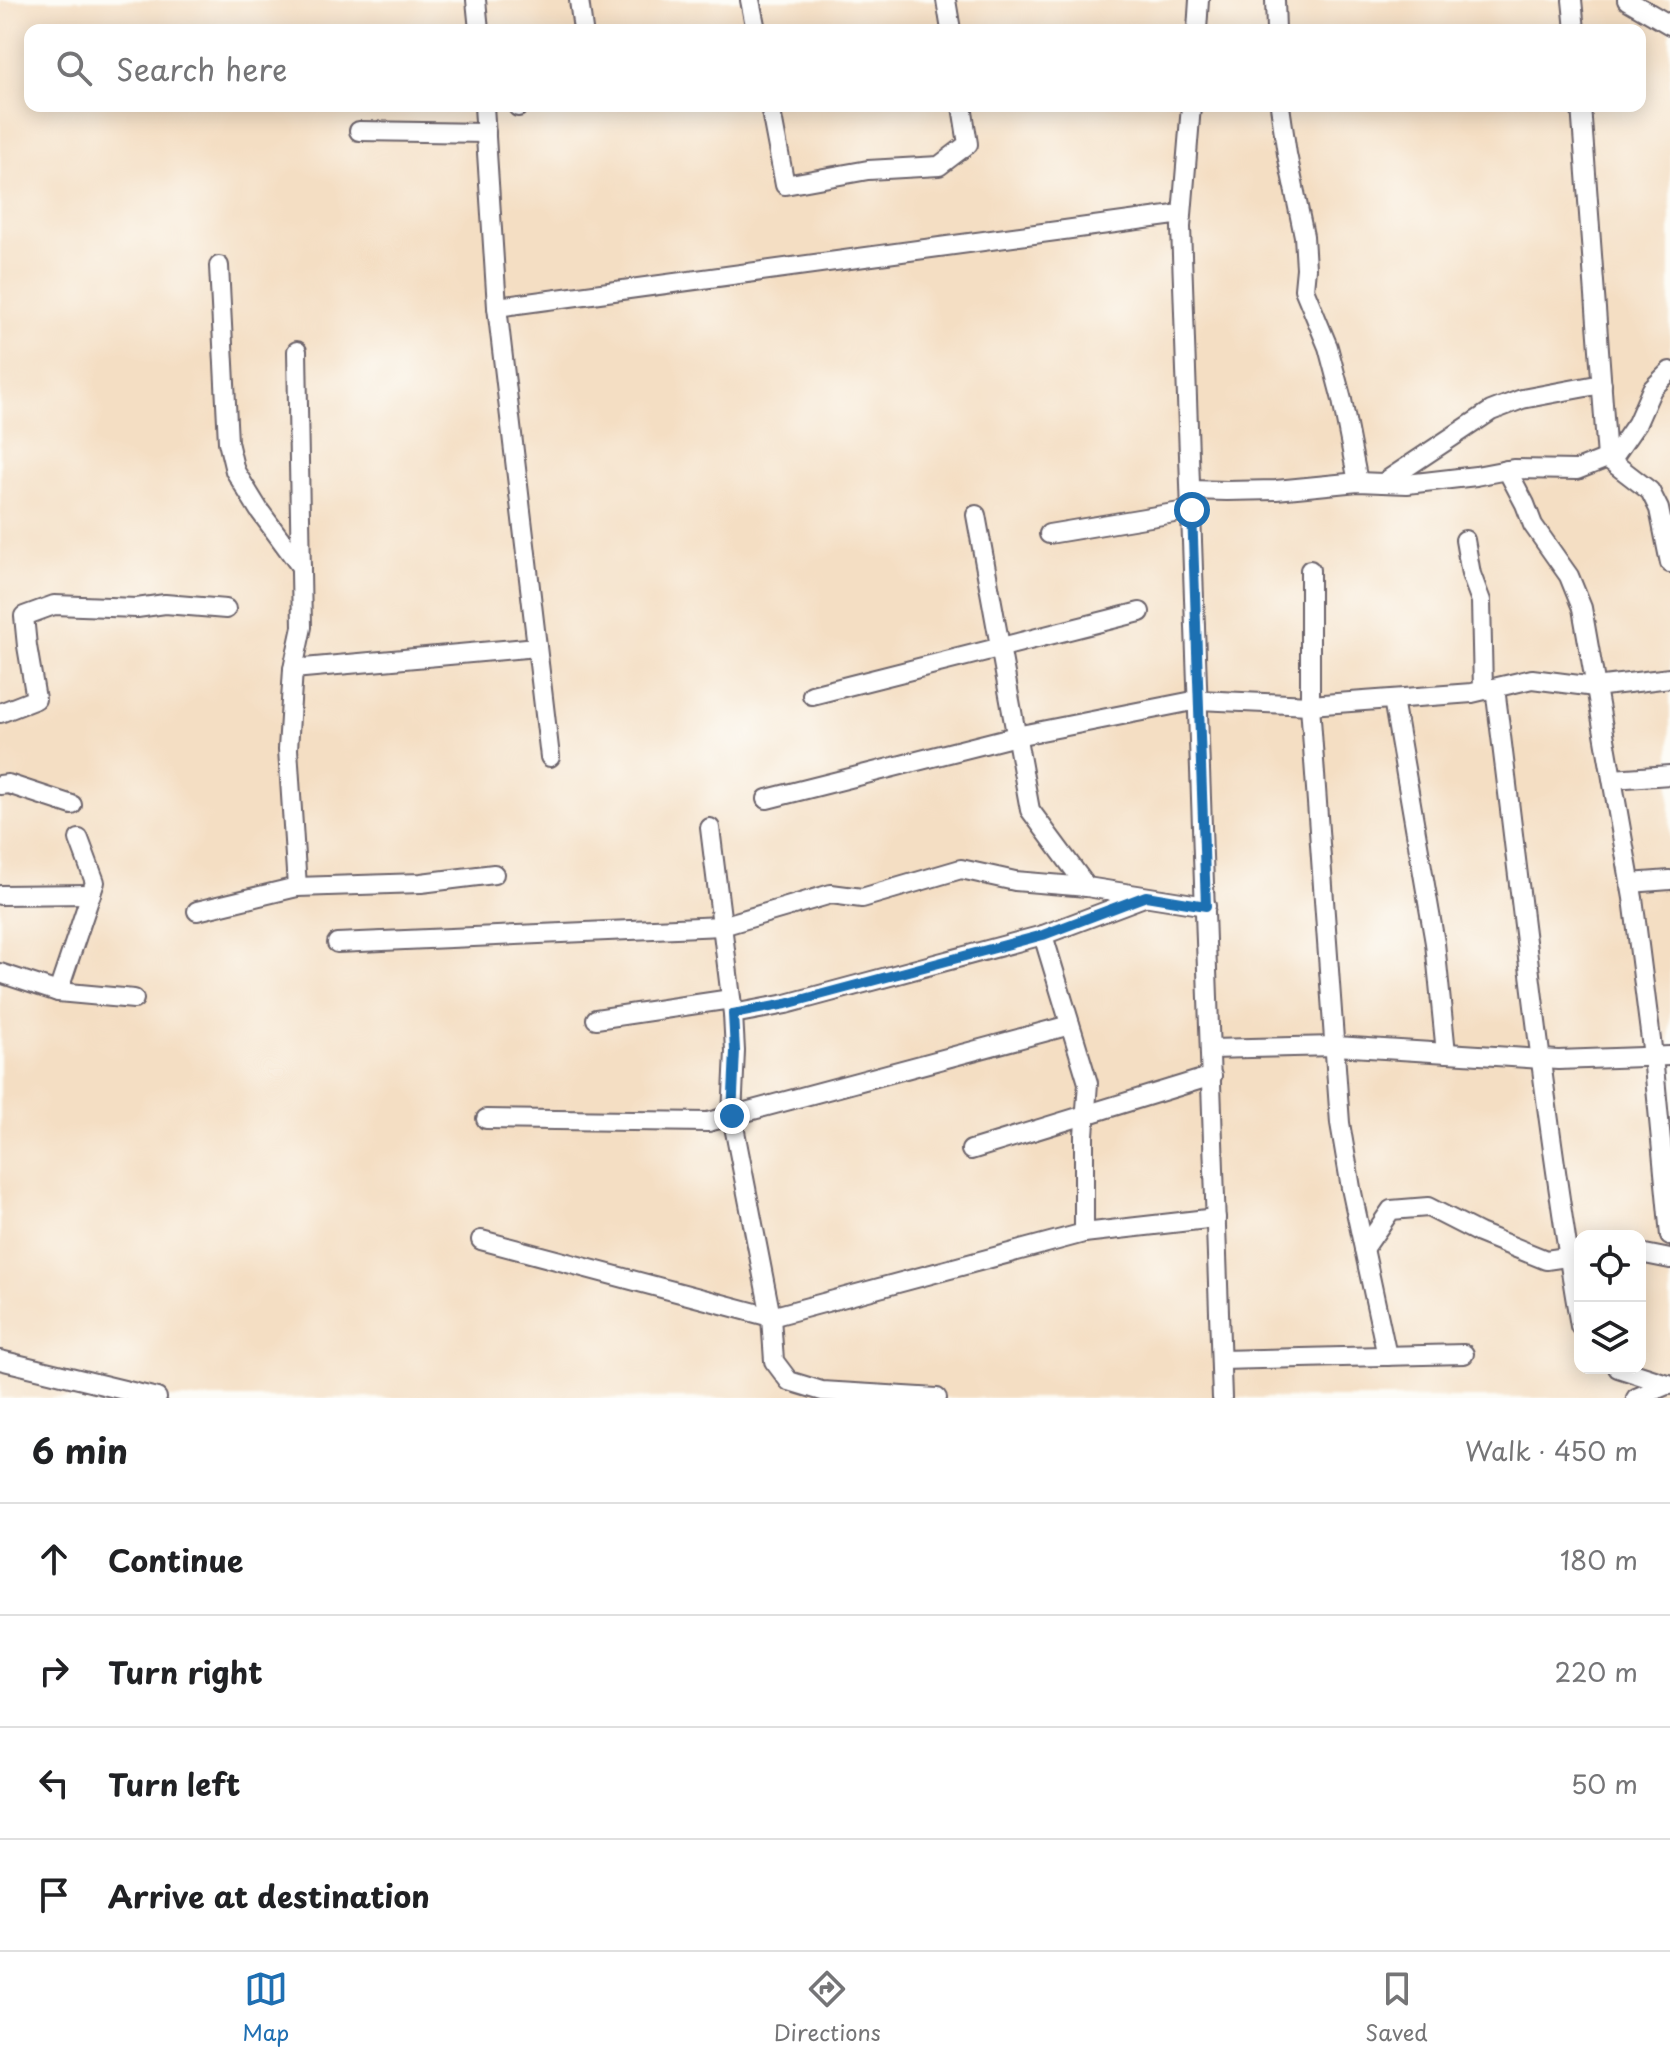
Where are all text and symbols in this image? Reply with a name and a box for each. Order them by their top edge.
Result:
search box [24,24,1646,112]
icon: search [52,46,96,90]
text: Search here [116,46,288,91]
route start [1174,492,1210,528]
route end [714,1098,750,1134]
map controls [1574,1230,1646,1374]
button: locate [1574,1230,1646,1302]
button: layers [1574,1302,1646,1374]
text: 6 min [32,1424,128,1476]
text: Walk · 450 m [1465,1431,1638,1470]
icon: ahead [32,1537,76,1581]
text: Continue [108,1537,243,1582]
text: 180 m [1560,1540,1638,1579]
icon: right [32,1649,76,1693]
text: Turn right [108,1649,263,1694]
text: 220 m [1554,1652,1638,1691]
icon: left [32,1761,76,1805]
text: Turn left [108,1761,240,1806]
text: 50 m [1571,1764,1638,1803]
icon: arrive [32,1873,76,1917]
text: Arrive at destination [108,1873,430,1918]
tab: Map [242,1967,289,2048]
tab: Directions [774,1967,881,2048]
tab: Saved [1365,1967,1428,2048]

